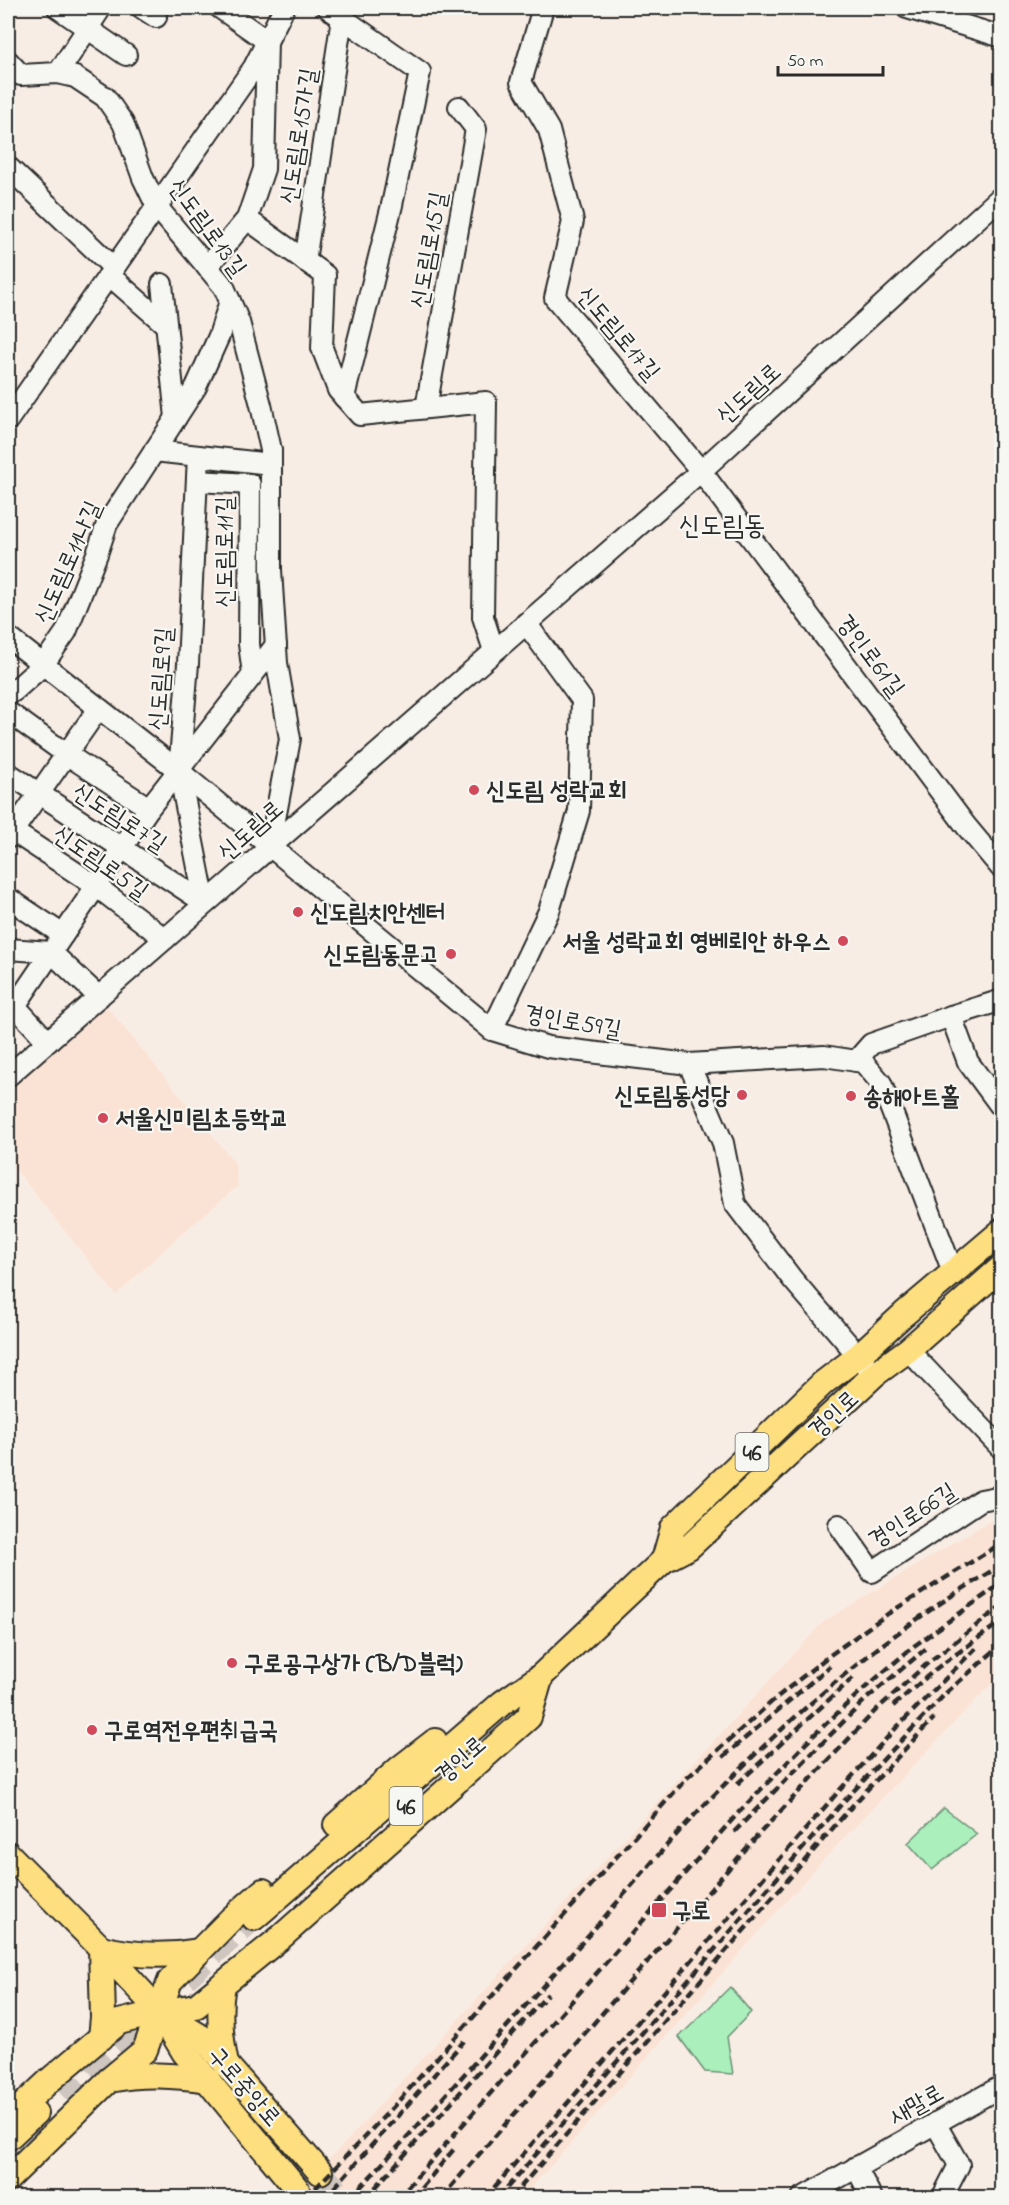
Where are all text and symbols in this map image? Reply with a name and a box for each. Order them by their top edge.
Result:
scale bar [778,39,883,77]
text: 50 m [787,49,824,75]
street label: 신도림로15가길 [272,66,328,207]
street label: 신도림로13길 [158,172,254,285]
street label: 신도림로15길 [403,189,458,312]
street label: 신도림로17길 [567,280,667,390]
street label: 신도림로 [709,356,790,434]
street label: 신도림로11나길 [27,496,112,630]
street label: 신도림로11길 [209,496,244,608]
district label: 신도림동 [679,508,765,547]
street label: 경인로61길 [826,608,912,705]
street label: 신도림로9길 [141,626,184,732]
street label: 신도림로7길 [64,775,173,863]
place label: 신도림 성락교회 [486,775,627,810]
marker: 신도림 성락교회 [467,783,481,797]
street label: 신도림로 [211,793,292,870]
street label: 신도림로5길 [44,818,155,910]
place label: 신도림치안센터 [310,897,445,932]
marker: 신도림치안센터 [291,905,305,919]
place label: 서울 성락교회 영베뢰안 하우스 [562,926,831,961]
marker: 서울 성락교회 영베뢰안 하우스 [836,934,850,948]
place label: 신도림동문고 [323,939,439,974]
marker: 신도림동문고 [444,947,458,961]
street label: 경인로59길 [521,998,624,1049]
place label: 신도림동성당 [614,1080,731,1115]
place label: 송해아트홀 [863,1081,960,1116]
marker: 신도림동성당 [735,1088,749,1102]
marker: 송해아트홀 [844,1089,858,1103]
place label: 서울신미림초등학교 [115,1103,289,1138]
marker: 서울신미림초등학교 [96,1111,110,1125]
street label: 경인로 [802,1383,868,1448]
road number: 46 [736,1433,768,1471]
street label: 경인로66길 [863,1476,964,1559]
place label: 구로공구상가 (B/D블럭) [244,1648,463,1683]
marker: 구로공구상가 (B/D블럭) [225,1656,239,1670]
place label: 구로역전우편취급국 [104,1715,278,1750]
marker: 구로역전우편취급국 [85,1723,99,1737]
street label: 경인로 [428,1729,495,1793]
road number: 46 [390,1787,422,1825]
place label: 구로 [672,1895,711,1930]
marker: 구로 [650,1901,668,1919]
street label: 구로중앙로 [198,2040,288,2136]
street label: 새말로 [883,2077,951,2136]

